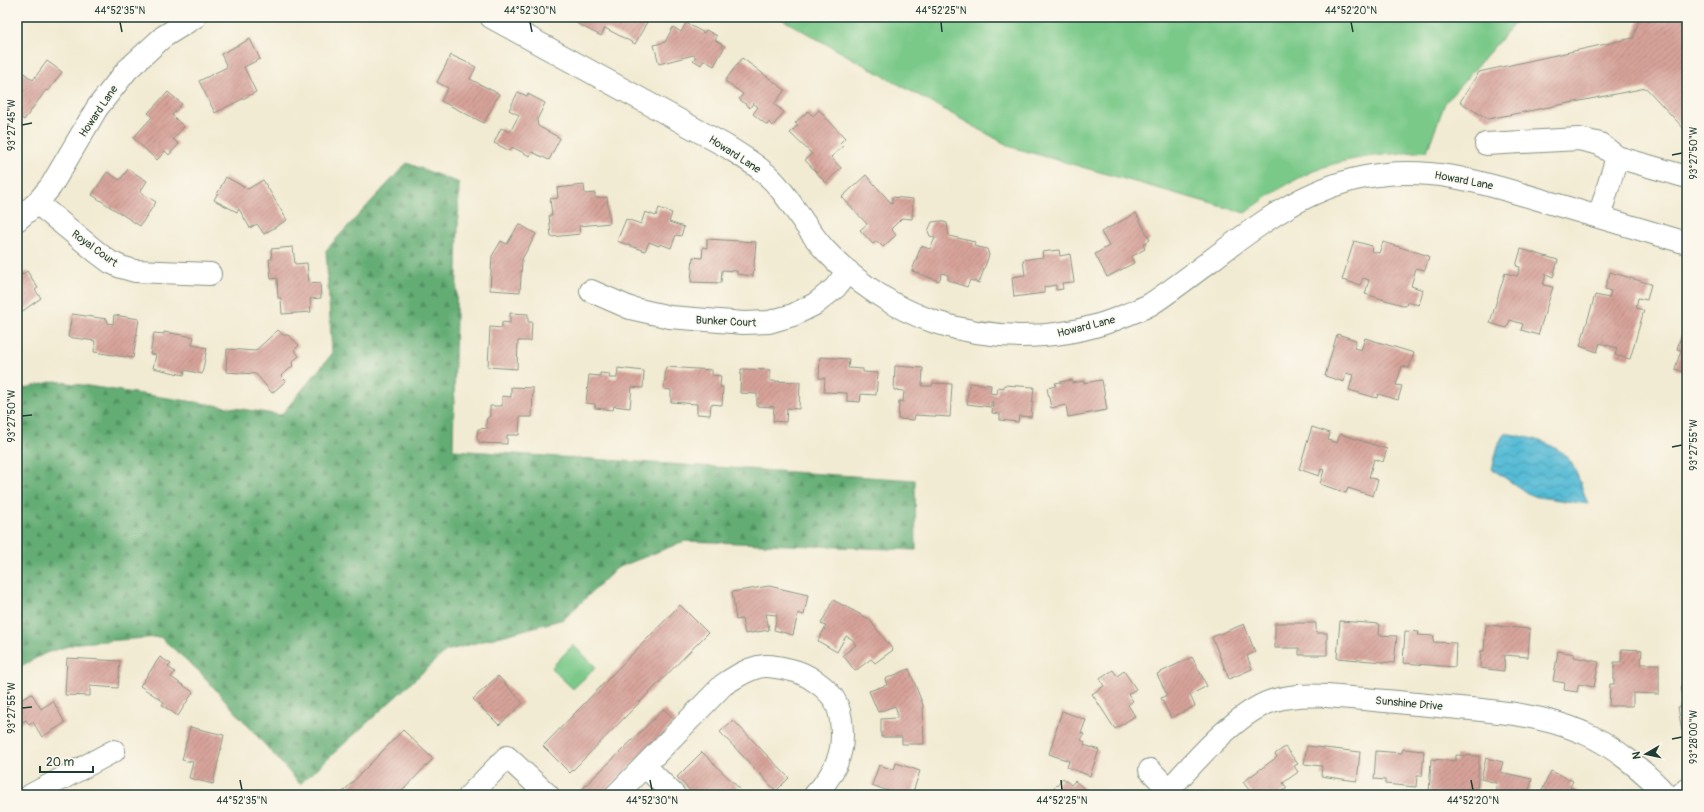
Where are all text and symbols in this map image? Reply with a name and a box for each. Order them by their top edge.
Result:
text: 44°52'35"N [95,5,146,17]
text: 44°52'30"N [504,5,556,17]
text: 44°52'25"N [916,5,967,17]
text: 44°52'20"N [1325,5,1377,17]
street label: Howard Lane [76,83,121,140]
text: 93°27'45"W [6,99,18,151]
text: 93°27'50"W [1688,126,1700,179]
street label: Howard Lane [706,133,764,176]
street label: Howard Lane [1433,168,1495,193]
street label: Royal Court [69,227,121,270]
street label: Bunker Court [695,313,757,330]
street label: Howard Lane [1056,313,1117,340]
text: 93°27'50"W [6,389,18,442]
text: 93°27'55"W [1688,419,1700,471]
text: 93°27'55"W [6,682,18,734]
street label: Sunshine Drive [1375,694,1444,713]
text: 93°28'00"W [1688,710,1700,764]
north arrow [1626,734,1666,774]
scale bar [40,748,93,774]
text: N [1630,750,1644,760]
text: 20 m [46,755,75,770]
text: 44°52'35"N [217,795,268,807]
text: 44°52'30"N [626,795,678,807]
text: 44°52'25"N [1037,795,1088,807]
text: 44°52'20"N [1447,795,1499,807]

